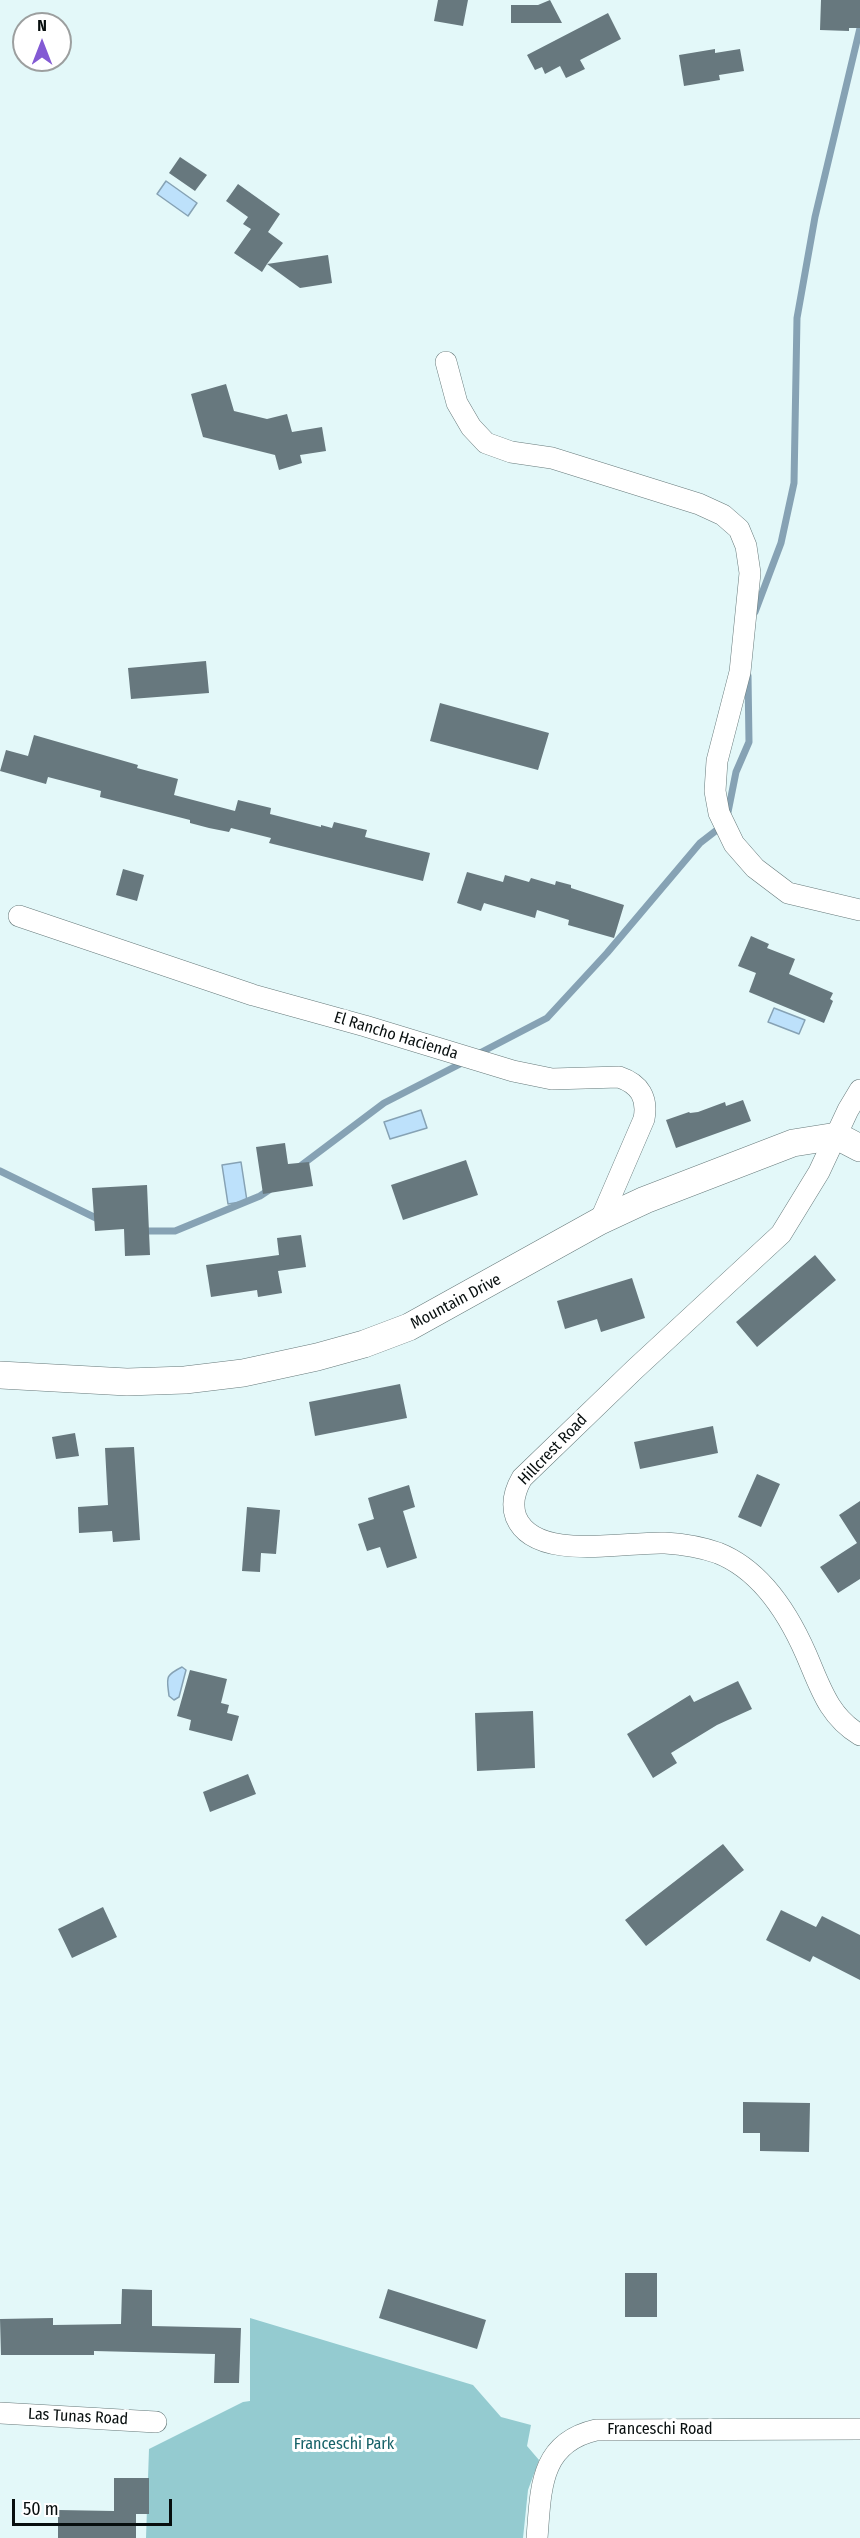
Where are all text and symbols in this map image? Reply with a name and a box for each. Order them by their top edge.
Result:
north arrow [12,12,72,72]
text: N [37,16,47,35]
street label: El Rancho Hacienda [332,1008,460,1064]
street label: Mountain Drive [408,1270,504,1334]
street label: Hillcrest Road [514,1411,592,1489]
street label: Las Tunas Road [27,2405,129,2429]
street label: Franceschi Road [607,2420,713,2440]
park label: Franceschi Park [294,2435,394,2455]
scale bar [15,2487,176,2525]
text: 50 m [23,2498,59,2520]

